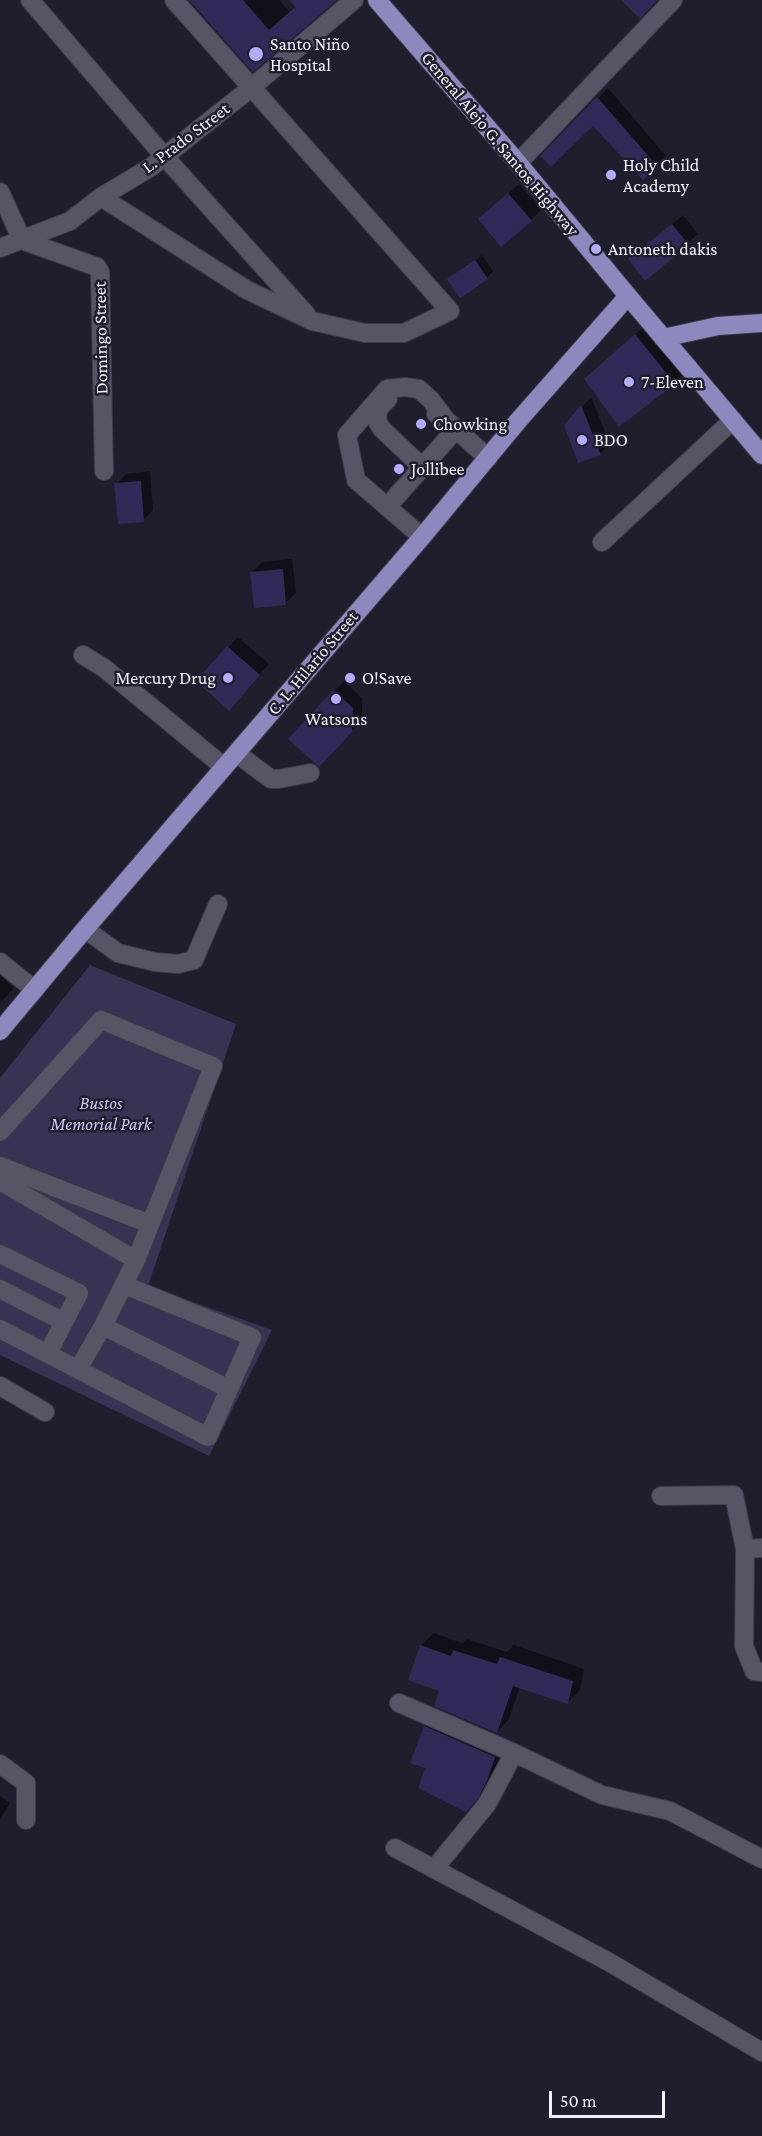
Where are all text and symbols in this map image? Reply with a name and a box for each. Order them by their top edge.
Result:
place label: Santo Niño Hospital [270,33,350,76]
marker: Santo Niño Hospital [247,45,265,63]
street label: General Alejo G. Santos Highway [417,47,583,241]
street label: L. Prado Street [138,98,234,178]
place label: Holy Child Academy [623,154,699,196]
marker: Holy Child Academy [604,168,618,182]
place label: Antoneth dakis [608,238,717,260]
marker: Antoneth dakis [589,242,603,256]
street label: Domingo Street [89,281,113,395]
place label: 7-Eleven [641,371,704,393]
marker: 7-Eleven [622,375,636,389]
place label: Chowking [433,413,507,435]
marker: Chowking [414,417,428,431]
place label: BDO [594,429,628,451]
marker: BDO [575,433,589,447]
place label: Jollibee [411,458,464,480]
marker: Jollibee [392,462,406,476]
street label: C. L. Hilario Street [263,606,363,720]
place label: Mercury Drug [115,667,216,689]
place label: O!Save [362,667,411,689]
marker: Mercury Drug [221,671,235,685]
marker: O!Save [343,671,357,685]
marker: Watsons [329,692,343,706]
place label: Watsons [305,708,367,730]
park label: Bustos Memorial Park [50,1092,152,1134]
scale bar [552,2079,668,2117]
text: 50 m [560,2091,597,2111]

